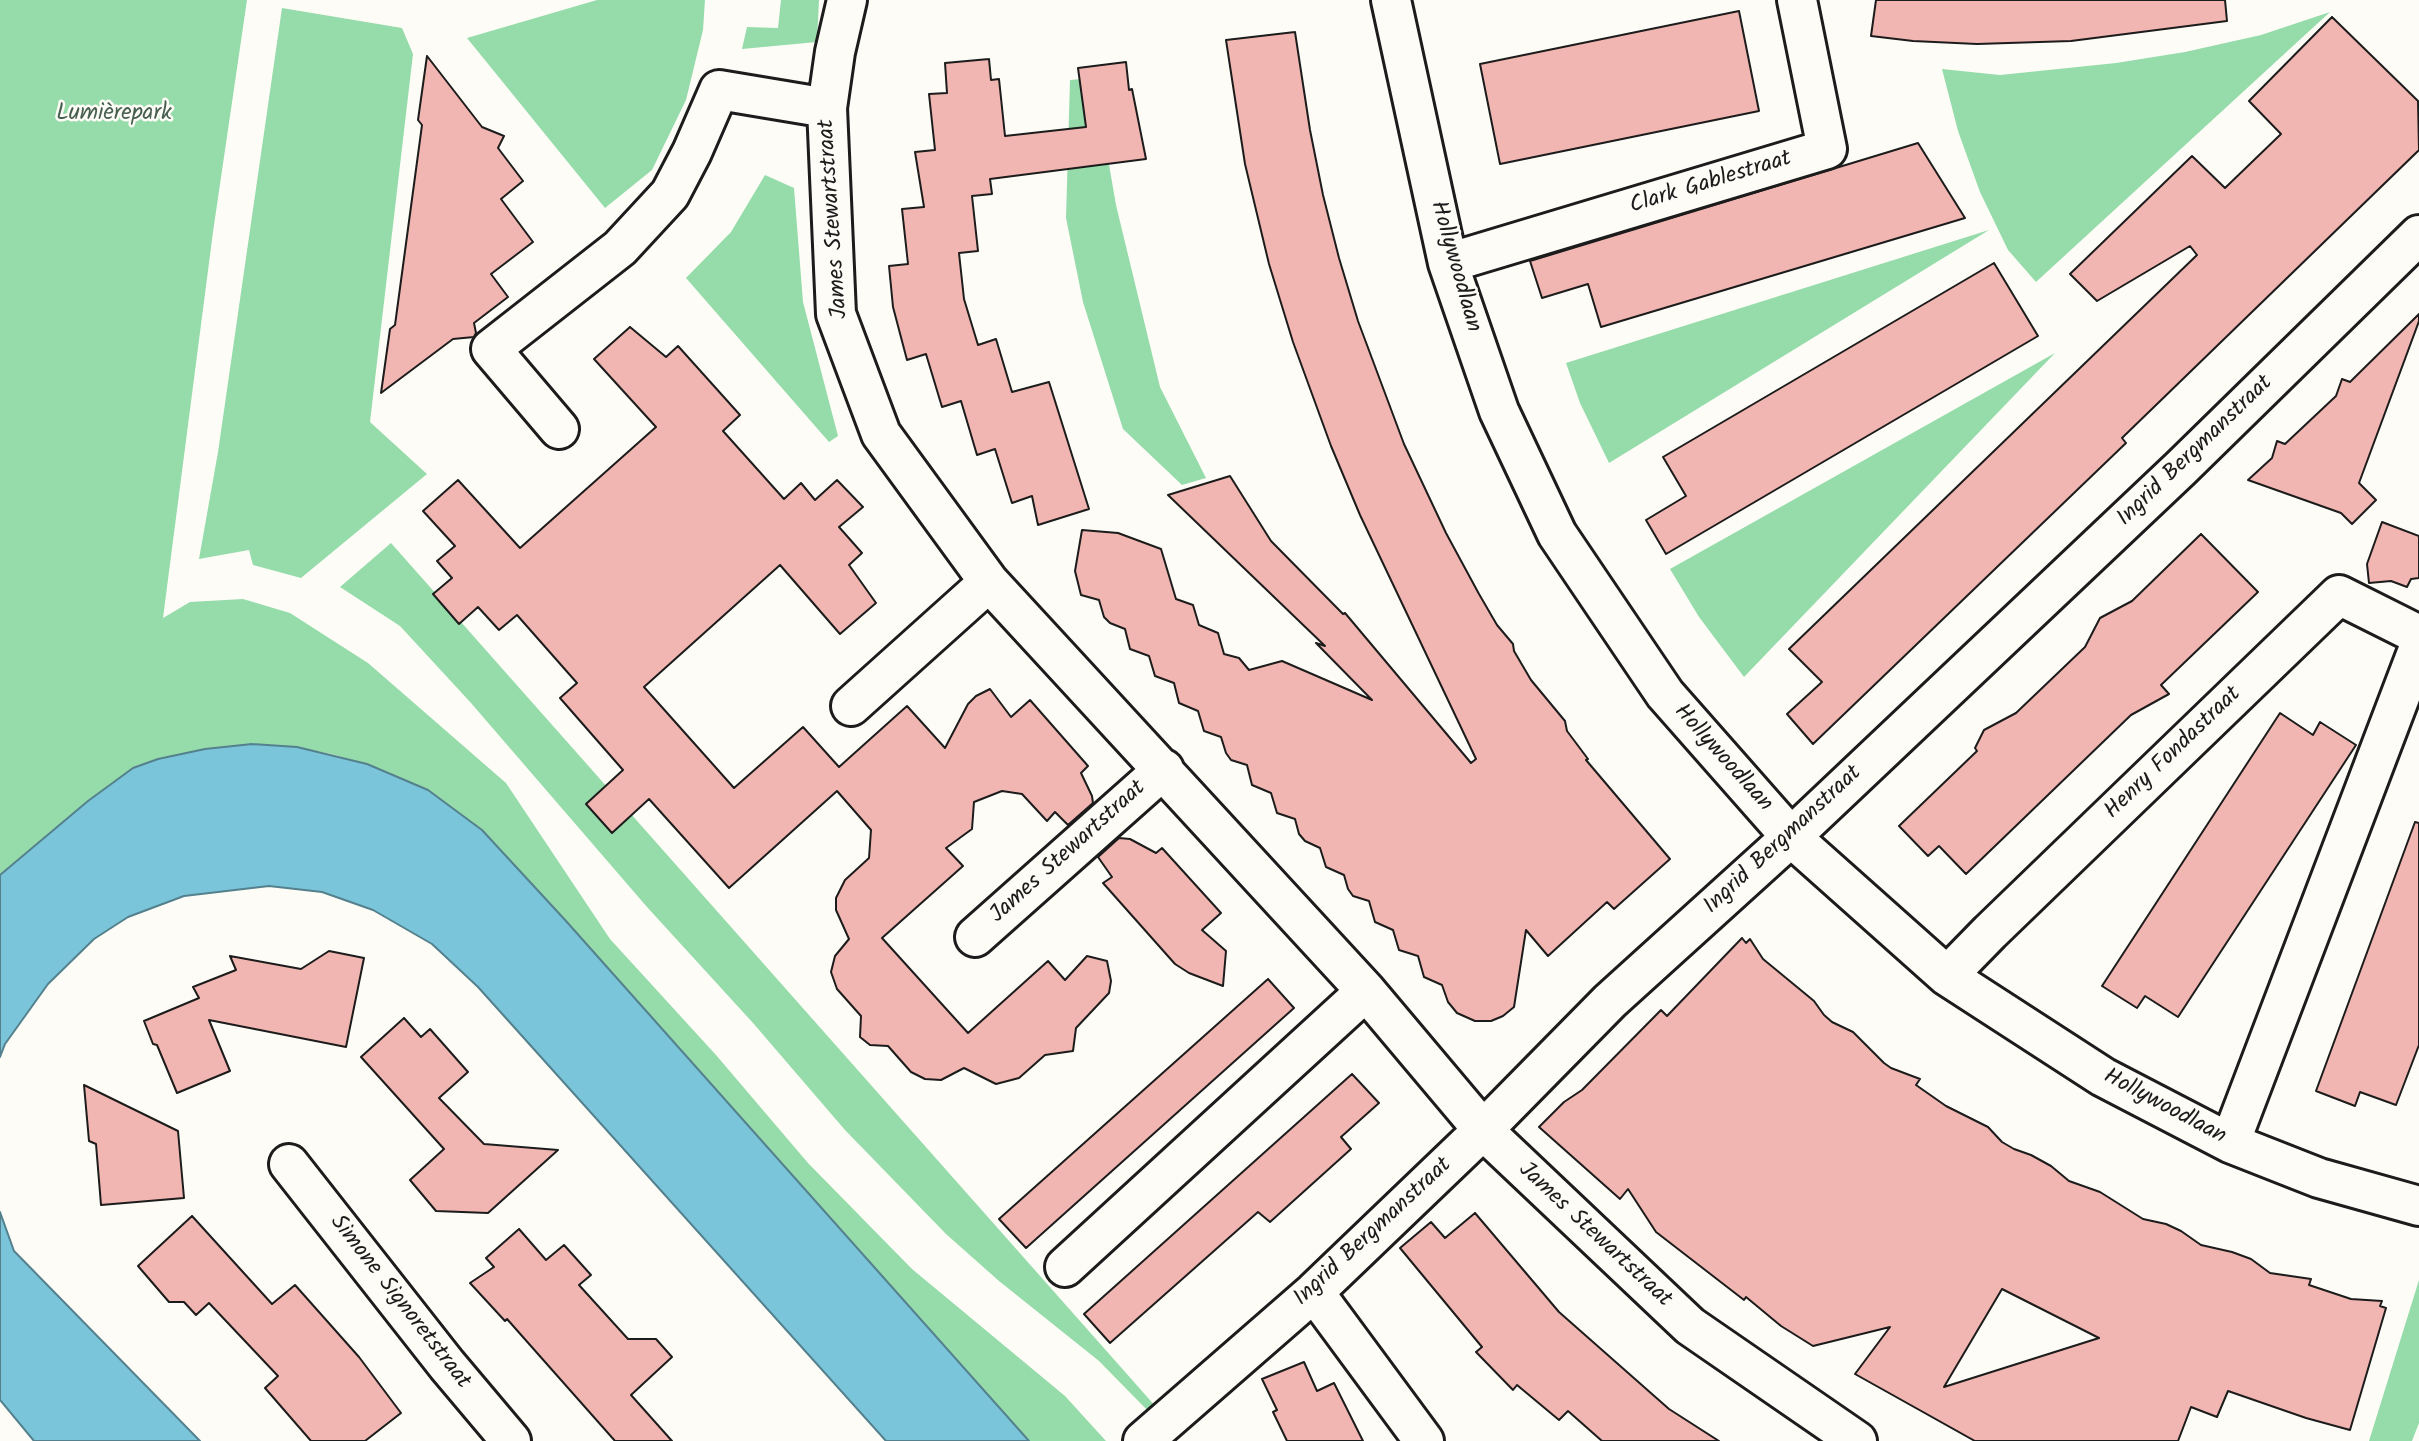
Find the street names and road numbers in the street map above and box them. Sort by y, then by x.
street label: James Stewartstraat [814,118,856,320]
street label: Clark Gablestraat [1627,146,1795,222]
street label: Hollywoodlaan [1422,198,1486,336]
street label: Ingrid Bergmanstraat [2112,371,2280,533]
street label: Henry Fondastraat [2100,682,2248,826]
street label: Hollywoodlaan [1667,700,1777,818]
street label: Ingrid Bergmanstraat [1699,761,1869,921]
street label: James Stewartstraat [985,776,1153,930]
street label: Hollywoodlaan [2098,1064,2230,1152]
street label: Ingrid Bergmanstraat [1289,1153,1459,1313]
street label: James Stewartstraat [1511,1158,1677,1314]
street label: Simone Signoretstraat [323,1211,475,1395]

